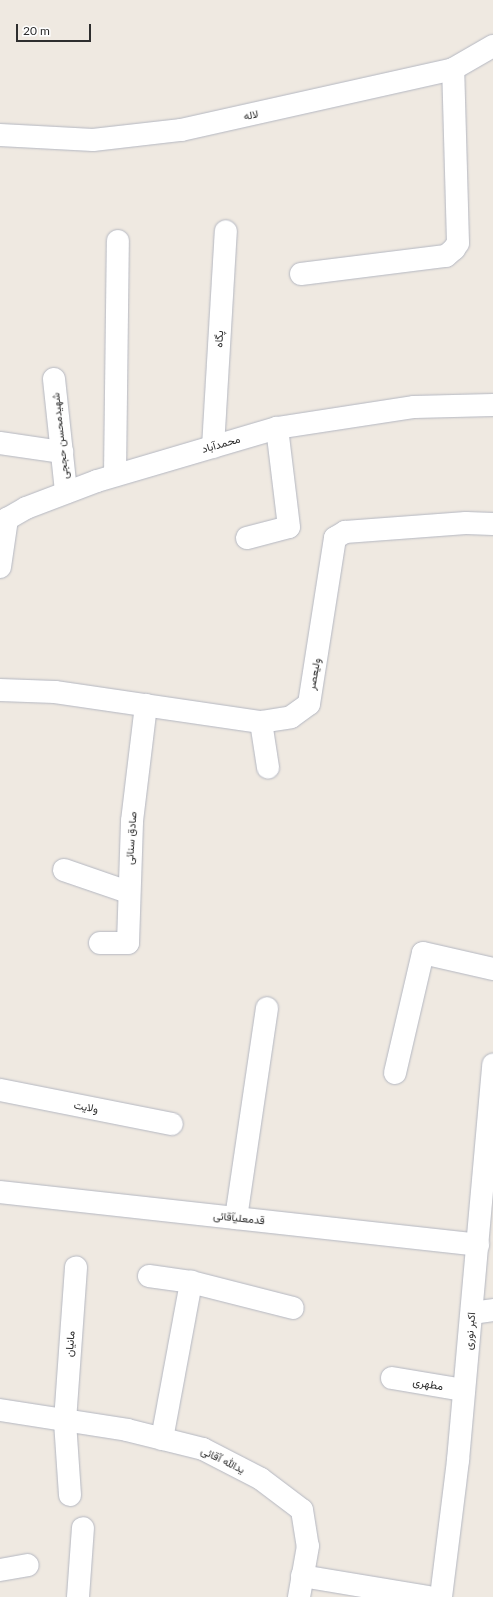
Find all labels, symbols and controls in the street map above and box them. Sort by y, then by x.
scale bar [18,16,93,42]
text: 20 m [23,23,50,38]
street label: لاله [242,107,260,123]
street label: پگاه [212,330,226,348]
street label: شهیدمحسن حججی [49,392,71,480]
street label: محمدآباد [200,432,242,456]
street label: ولیعصر [305,657,323,691]
street label: صادق سنائی [123,811,139,865]
street label: ولایت [73,1098,99,1116]
street label: قدمعلیآقائی [213,1209,265,1227]
street label: اکبر نوری [462,1312,478,1350]
street label: مانیان [63,1330,77,1358]
street label: مطهری [412,1375,444,1393]
street label: یدالله آقائی [199,1444,247,1476]

